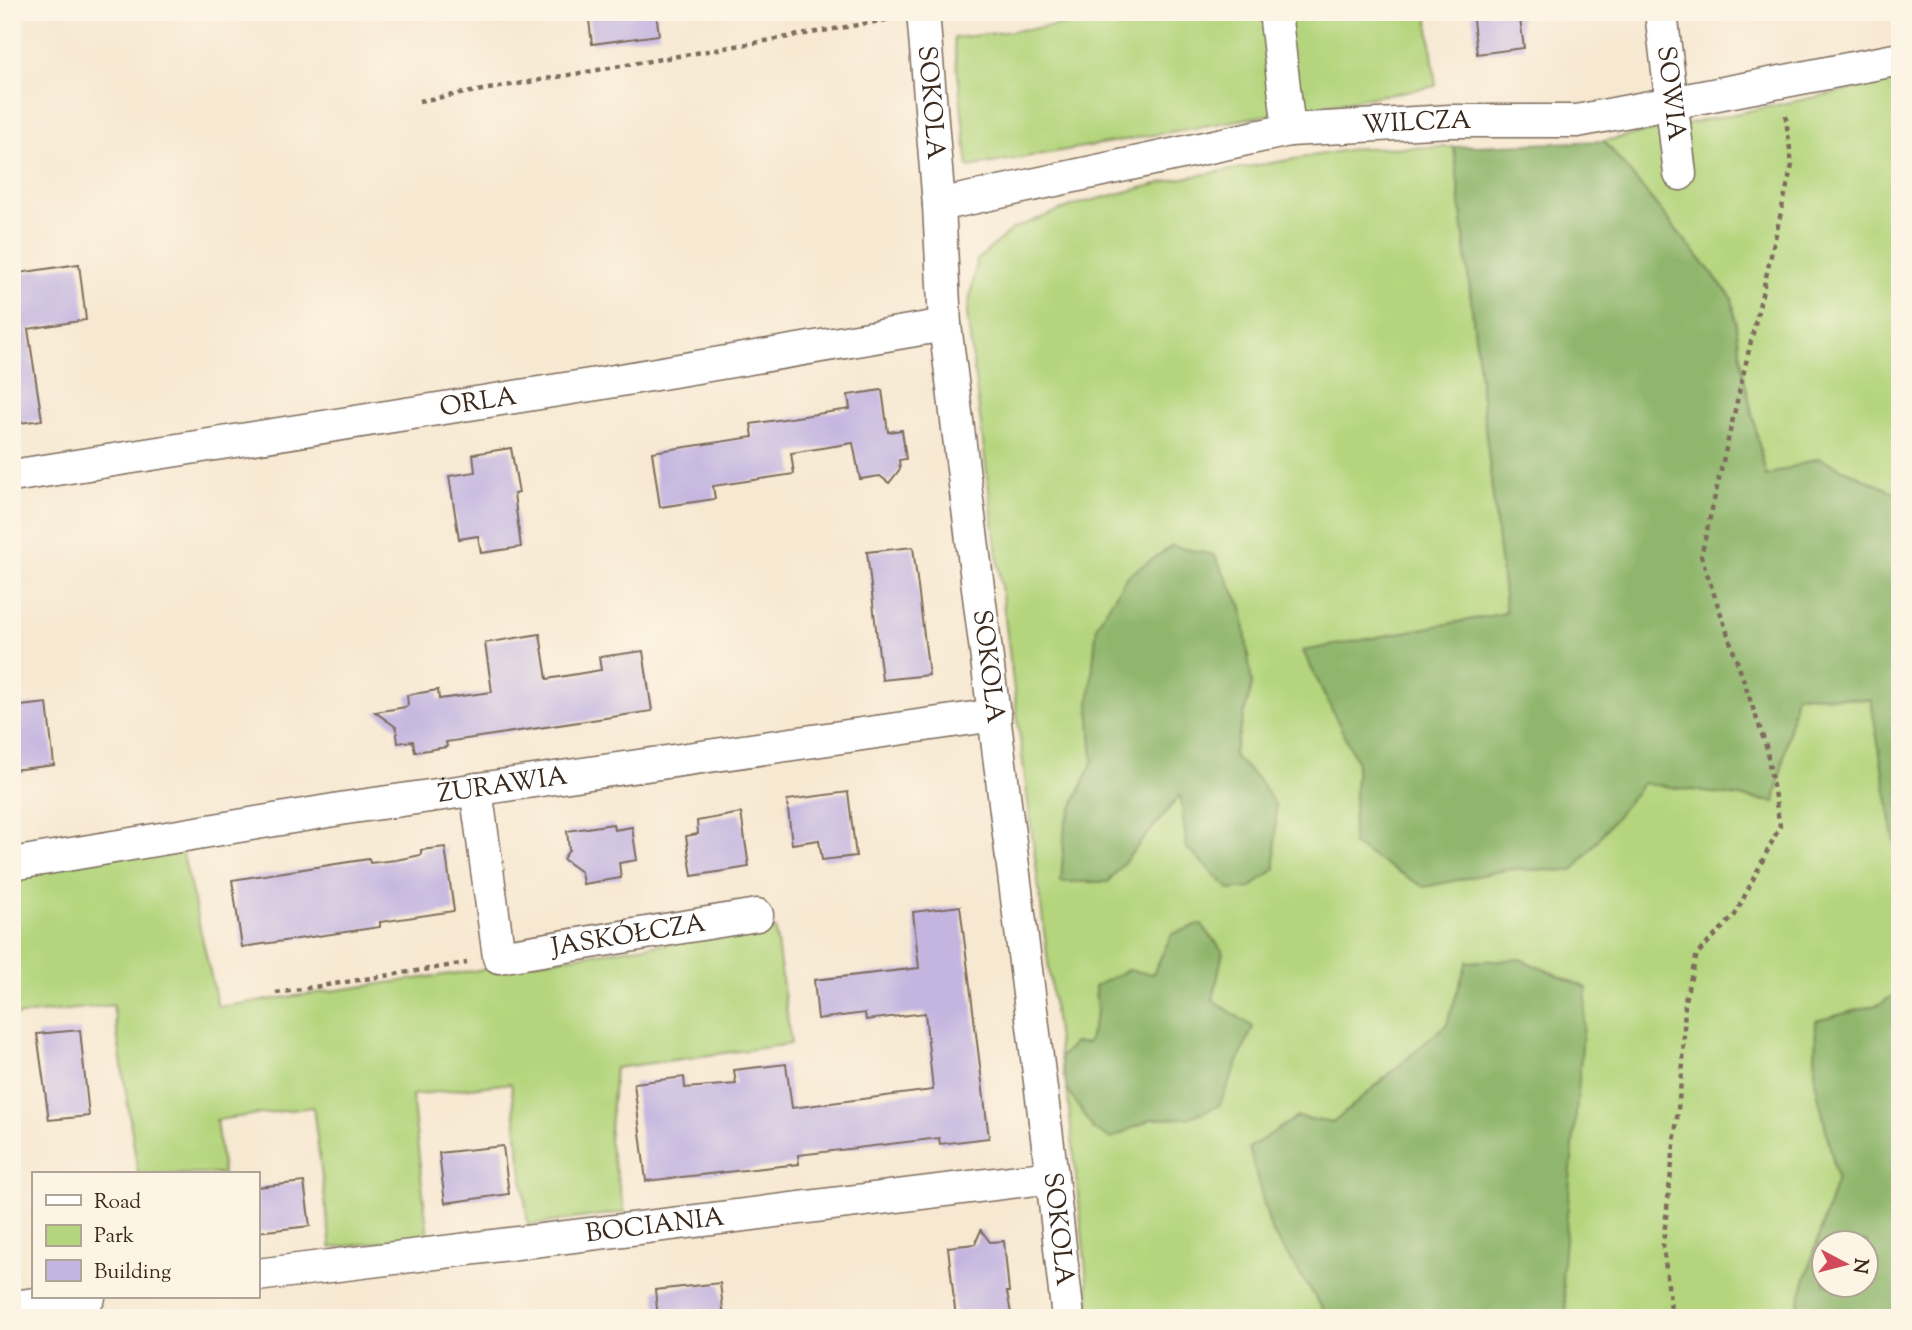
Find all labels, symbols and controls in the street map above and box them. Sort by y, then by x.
street label: SOKOLA [907,44,954,161]
street label: SOWIA [1647,44,1694,143]
street label: WILCZA [1361,102,1472,144]
street label: ORLA [437,378,520,427]
street label: SOKOLA [962,607,1013,726]
street label: ŻURAWIA [435,758,570,813]
street label: JASKÓŁCZA [547,905,709,967]
street label: SOKOLA [1033,1170,1083,1288]
legend [32,1172,259,1298]
text: Road [94,1188,141,1218]
street label: BOCIANIA [583,1199,727,1253]
text: Park [94,1222,135,1252]
north arrow [1811,1228,1881,1298]
text: N [1845,1257,1874,1275]
text: Building [94,1258,171,1288]

